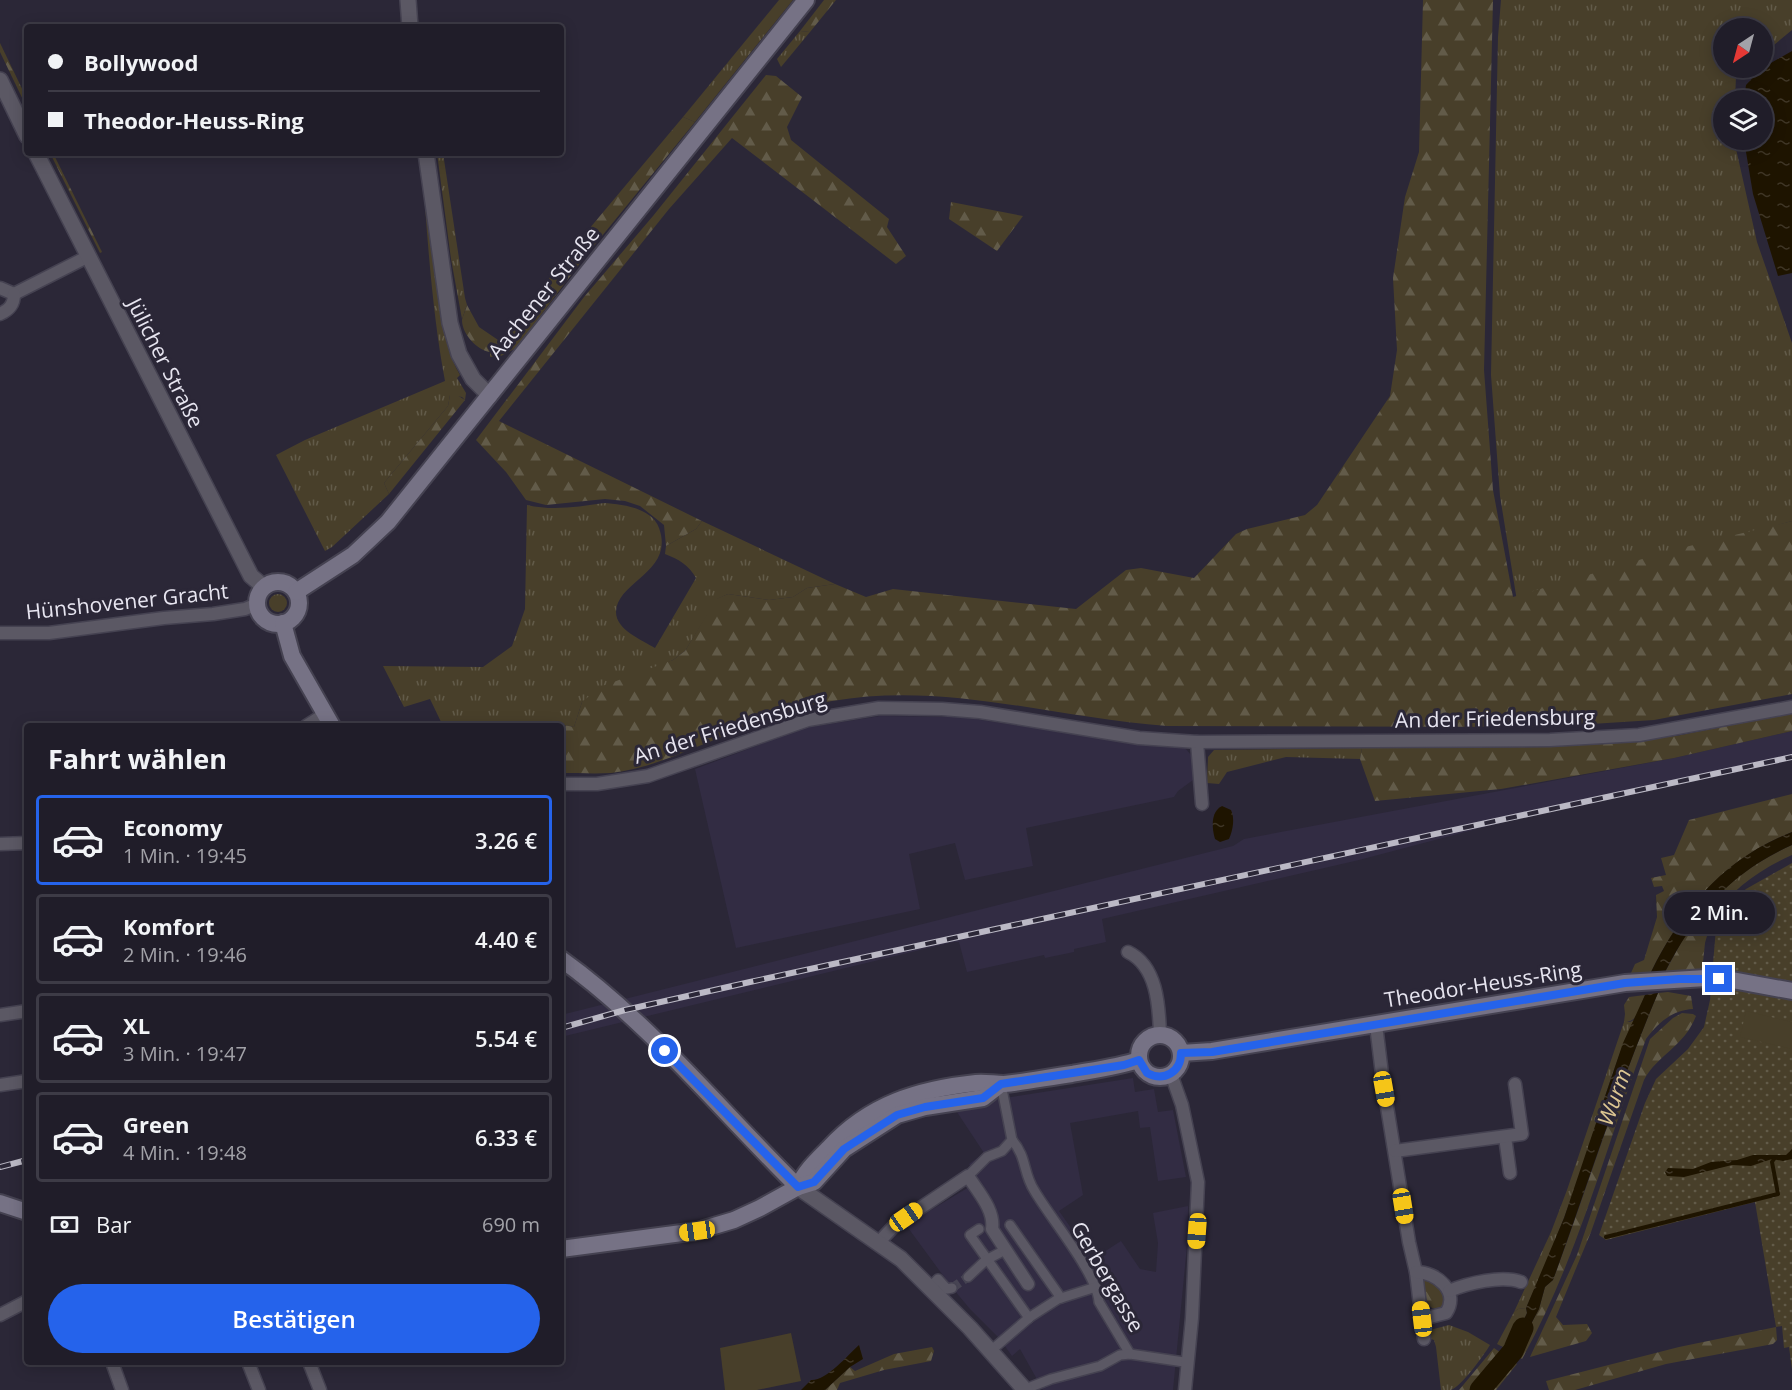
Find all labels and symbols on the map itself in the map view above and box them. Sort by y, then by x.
north arrow [1713,18,1773,78]
street label: Aachener Straße [481,220,605,364]
street label: Jülicher Straße [120,291,211,432]
street label: Hünshovener Gracht [24,576,230,626]
street label: An der Friedensburg [630,684,829,770]
street label: An der Friedensburg [1395,702,1595,734]
callout: 2 Min. [1664,892,1774,934]
street label: Theodor-Heuss-Ring [1382,955,1583,1013]
route end [1705,965,1732,992]
route start [651,1037,678,1064]
water label: Wurm [1589,1064,1637,1130]
car [1372,1070,1396,1108]
car [1391,1187,1415,1225]
car [886,1199,926,1235]
car [1187,1212,1207,1250]
street label: Gerbergasse [1065,1216,1151,1337]
car [678,1220,716,1242]
car [1411,1300,1433,1338]

